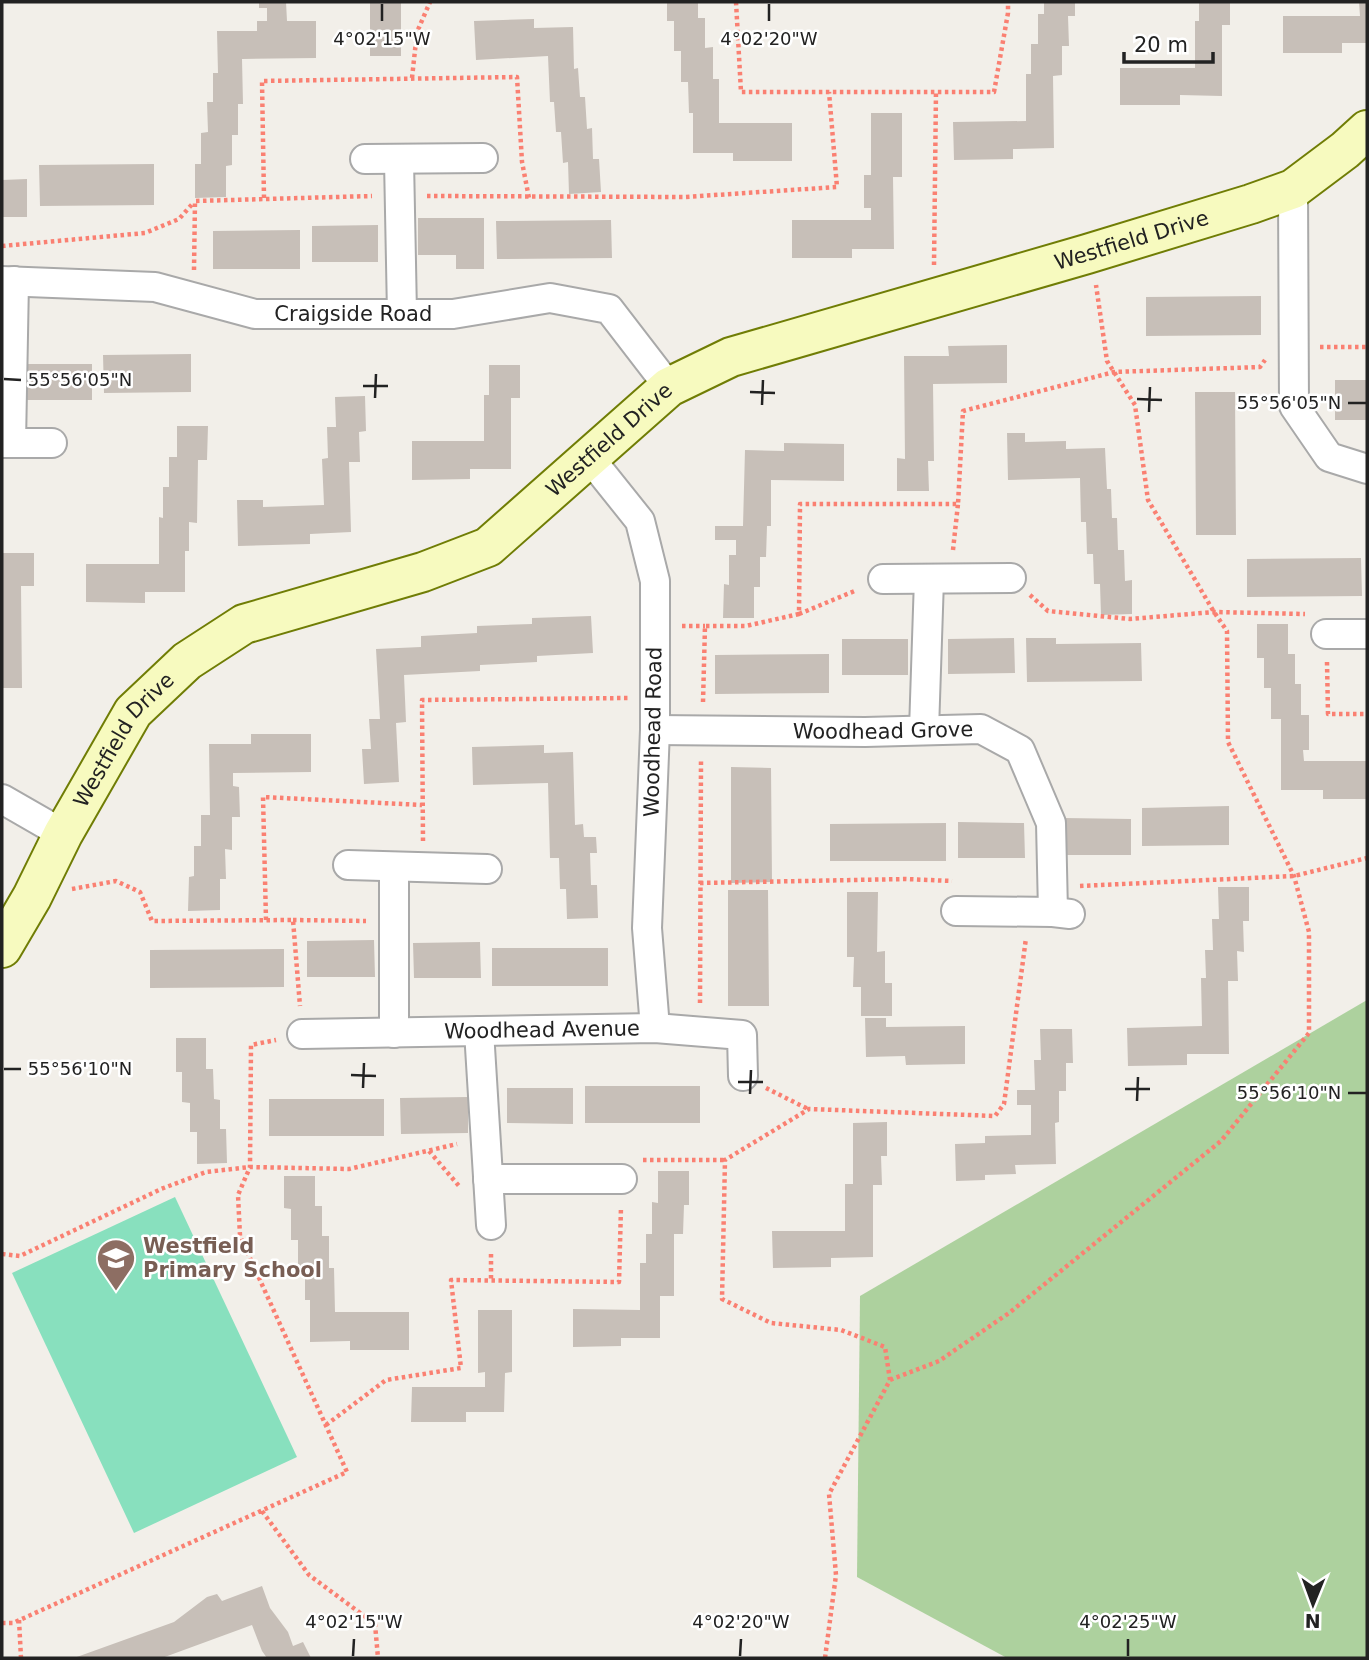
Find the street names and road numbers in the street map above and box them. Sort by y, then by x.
street label: Westfield Drive [1052,206,1211,275]
street label: Craigside Road [274,302,432,326]
street label: Westfield Drive [541,378,677,502]
street label: Woodhead Road [640,647,666,817]
street label: Westfield Drive [69,668,179,812]
street label: Woodhead Grove [793,717,973,744]
street label: Woodhead Avenue [444,1016,640,1044]

